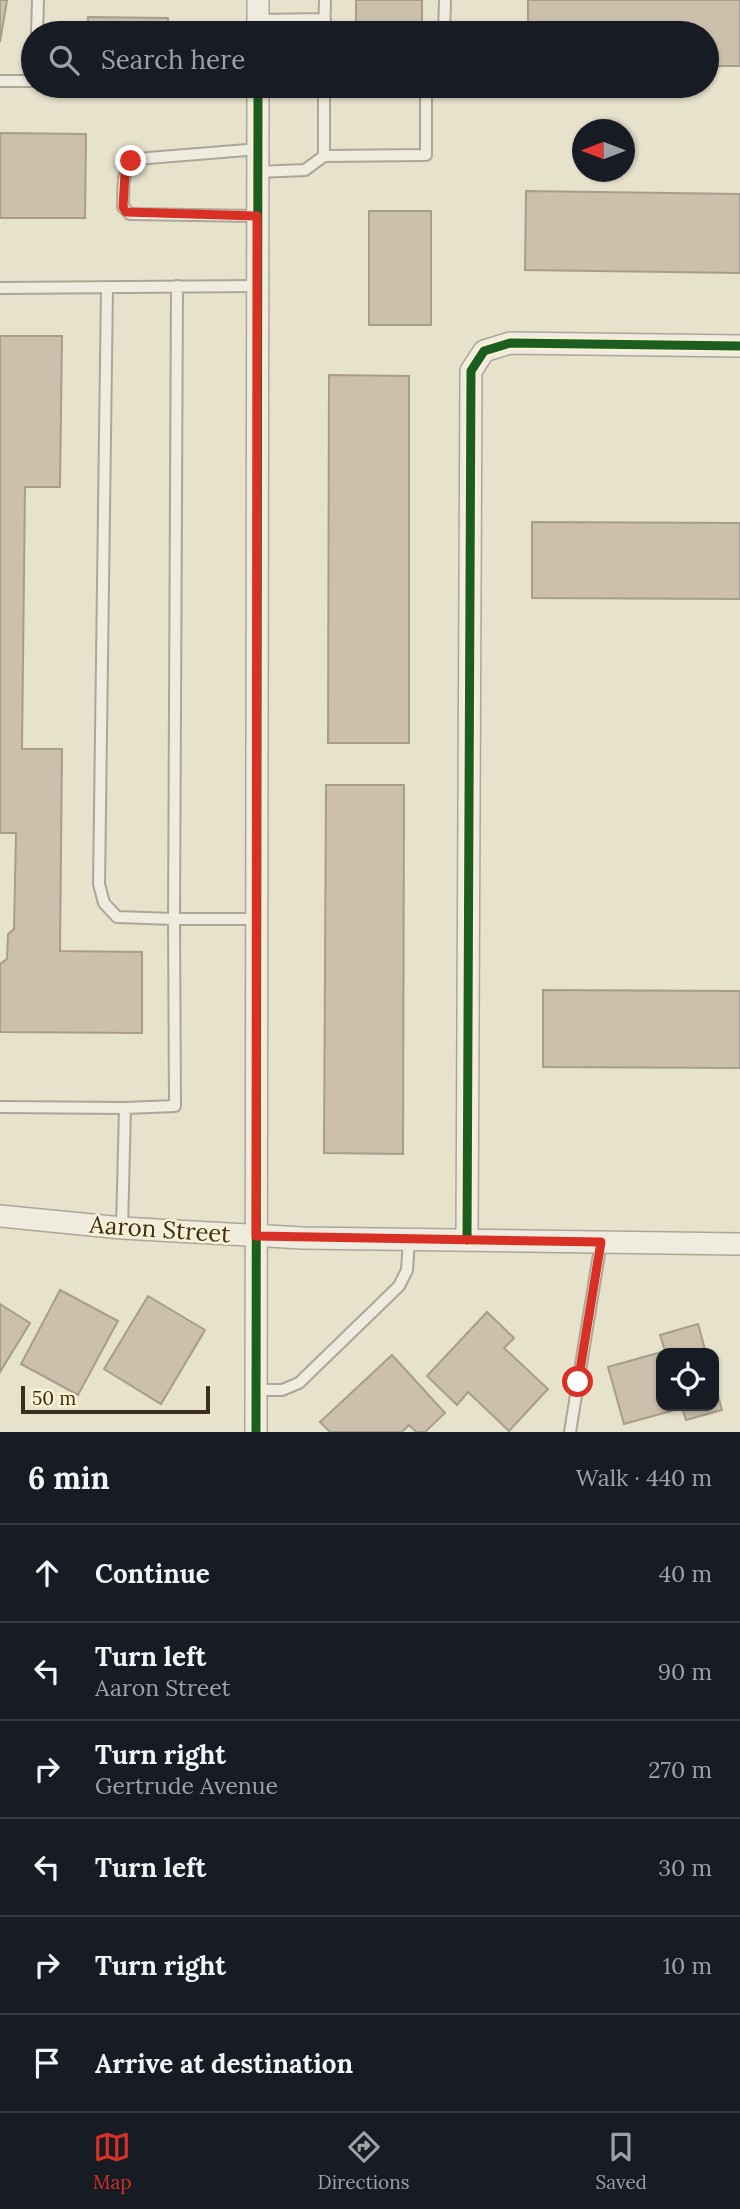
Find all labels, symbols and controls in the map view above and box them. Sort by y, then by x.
search box [21,21,719,98]
icon: search [45,41,83,79]
text: Search here [101,43,245,76]
north arrow [572,119,635,182]
route end [115,145,146,176]
street label: Aaron Street [87,1209,232,1249]
map controls [656,1348,719,1411]
button: locate [656,1348,719,1411]
route start [562,1366,593,1397]
scale bar [21,1383,210,1415]
text: 50 m [32,1386,76,1410]
text: 6 min [28,1459,110,1497]
text: Walk · 440 m [576,1463,712,1492]
icon: ahead [28,1554,66,1592]
text: Continue [95,1557,210,1590]
text: 40 m [659,1559,712,1588]
text: Turn left [95,1640,206,1673]
icon: left [28,1652,66,1690]
text: 90 m [658,1657,712,1686]
text: Aaron Street [95,1673,230,1702]
text: Turn right [95,1738,226,1771]
icon: right [28,1750,66,1788]
text: 270 m [648,1755,712,1784]
text: Gertrude Avenue [95,1771,278,1800]
icon: left [28,1848,66,1886]
text: Turn left [95,1851,206,1884]
text: 30 m [658,1853,712,1882]
icon: right [28,1946,66,1984]
text: Turn right [95,1949,226,1982]
text: 10 m [663,1951,712,1980]
icon: arrive [28,2044,66,2082]
text: Arrive at destination [95,2047,353,2080]
tab: Map [93,2128,132,2194]
tab: Directions [318,2128,410,2194]
tab: Saved [596,2128,647,2194]

